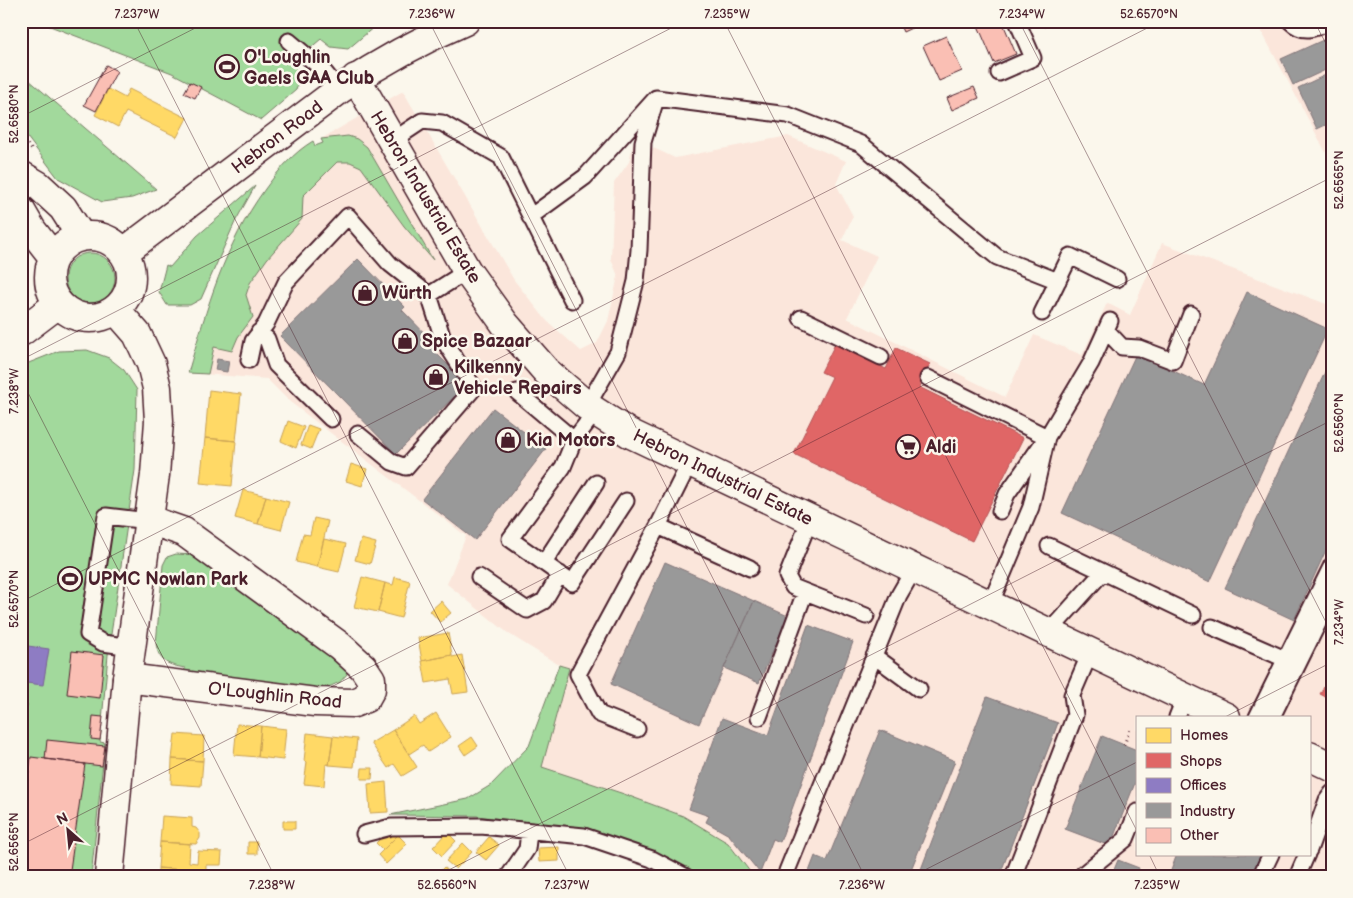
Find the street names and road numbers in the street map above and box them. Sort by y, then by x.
street label: Hebron Road [228,96,327,179]
street label: Hebron Industrial Estate [366,107,486,287]
street label: Hebron Industrial Estate [630,425,816,530]
street label: O'Loughlin Road [207,678,343,713]

